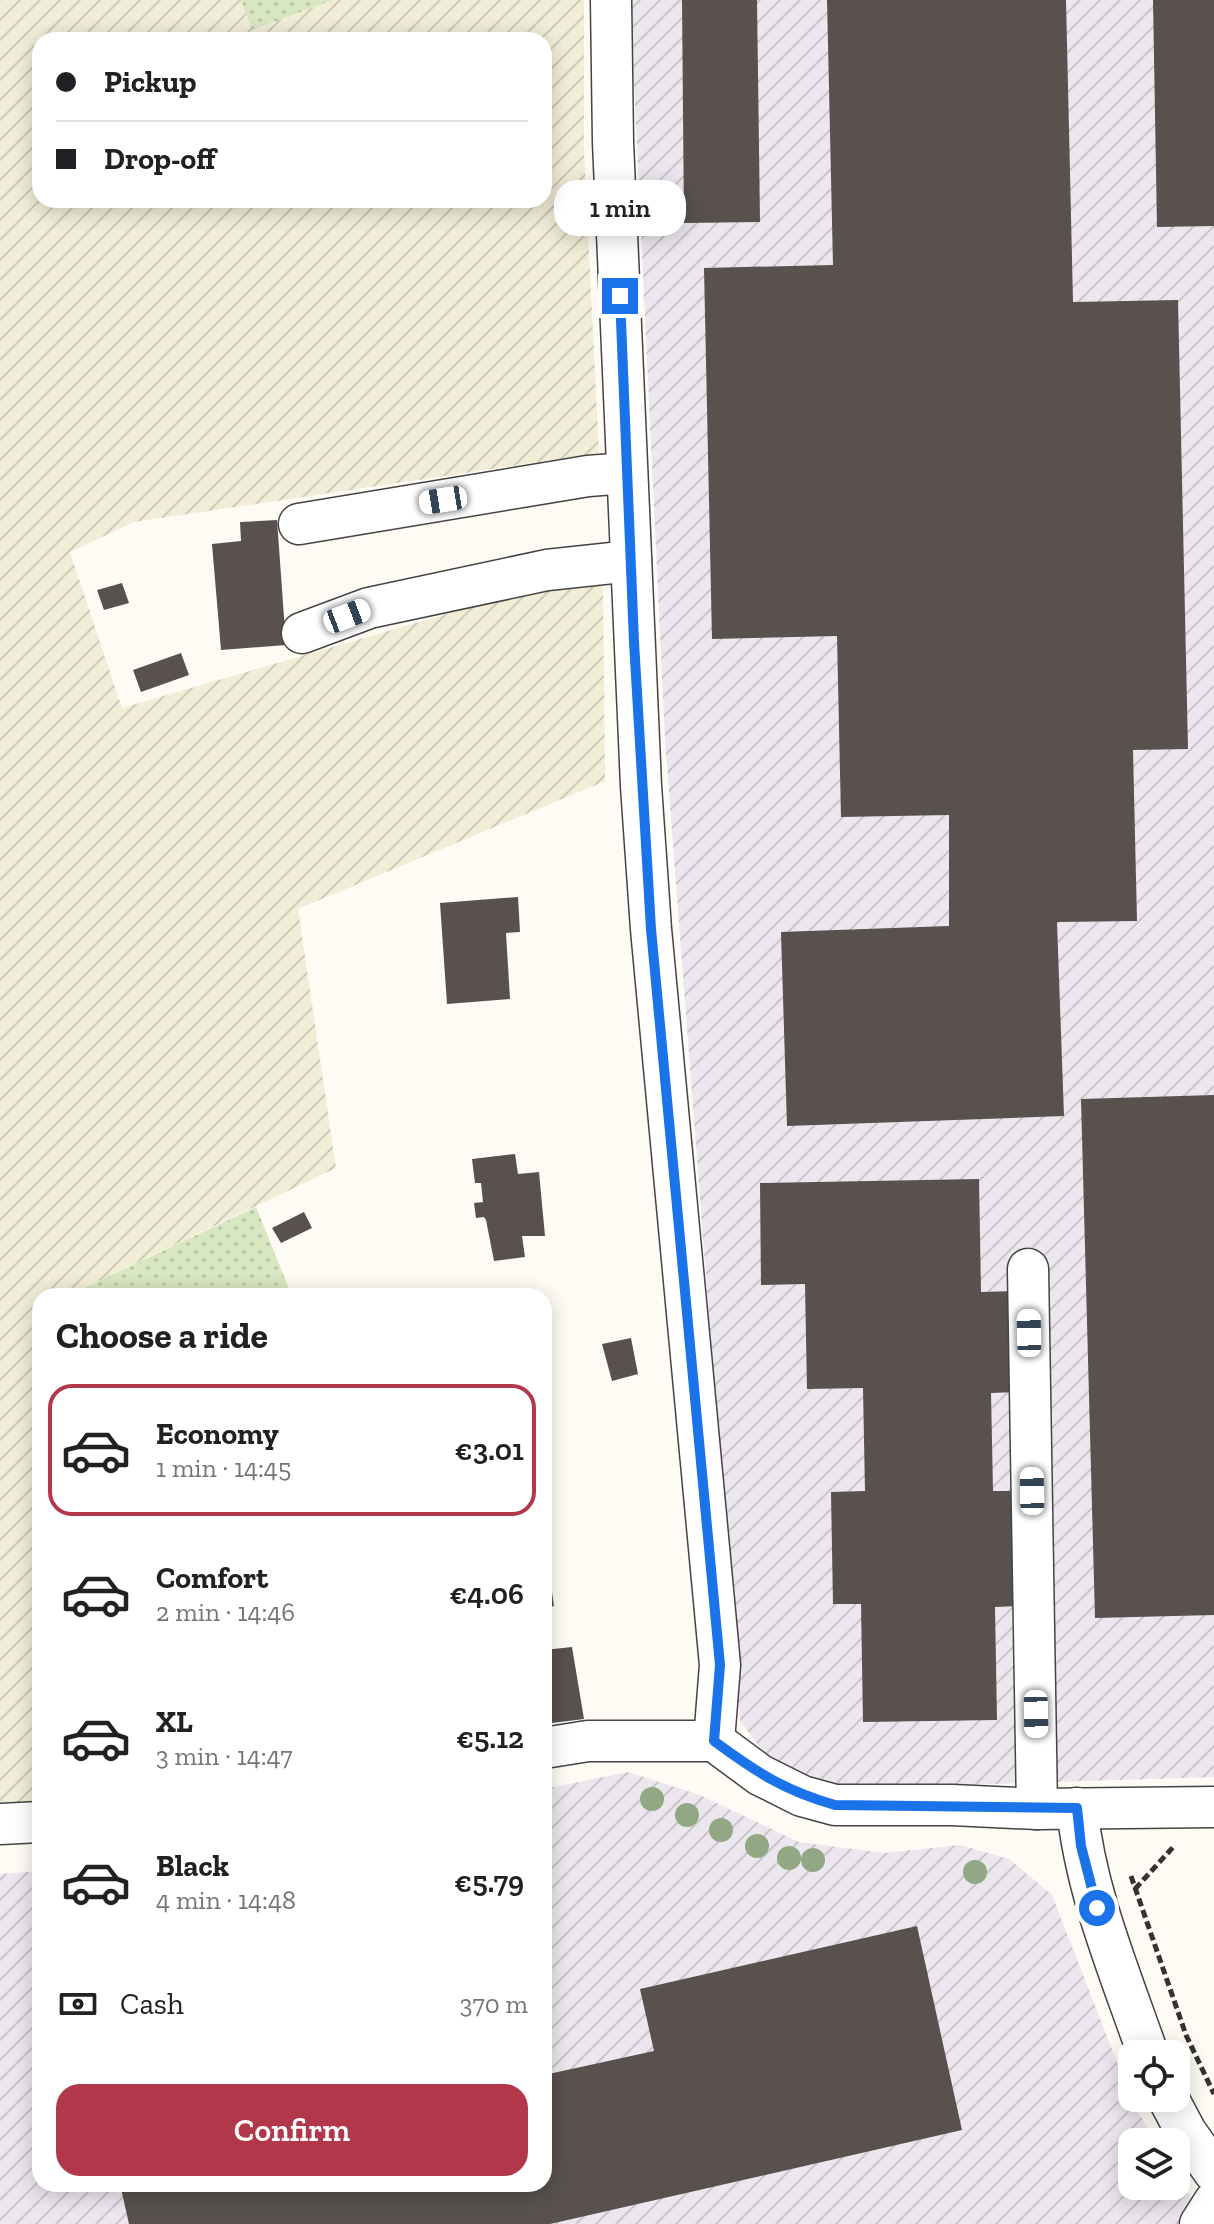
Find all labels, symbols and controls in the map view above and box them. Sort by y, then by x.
text: Pickup [104,64,196,100]
text: Drop-off [104,141,216,177]
callout: 1 min [554,180,686,236]
text: 1 min [589,192,651,224]
route end [602,278,638,314]
car [417,484,469,516]
car [320,596,374,636]
car [1017,1309,1041,1357]
text: Choose a ride [56,1314,268,1357]
icon: car [60,1414,132,1486]
text: Economy [156,1416,279,1452]
text: €3.01 [455,1432,524,1468]
text: 1 min · 14:45 [156,1452,291,1484]
car [1020,1467,1044,1515]
icon: car [60,1558,132,1630]
text: Comfort [156,1560,268,1596]
text: €4.06 [449,1576,524,1612]
text: 2 min · 14:46 [156,1596,295,1628]
car [1024,1690,1048,1738]
icon: car [60,1702,132,1774]
text: XL [156,1704,193,1740]
text: €5.12 [456,1720,524,1756]
text: 3 min · 14:47 [156,1740,292,1772]
icon: car [60,1846,132,1918]
text: Black [156,1848,229,1884]
text: €5.79 [454,1864,524,1900]
text: 4 min · 14:48 [156,1884,296,1916]
route start [1079,1890,1115,1926]
icon: cash [56,1982,100,2026]
text: Cash [120,1986,184,2022]
text: 370 m [460,1988,528,2020]
map controls [1118,2040,1190,2200]
button: locate [1118,2040,1190,2112]
button: Confirm [56,2084,528,2176]
button: layers [1118,2128,1190,2200]

